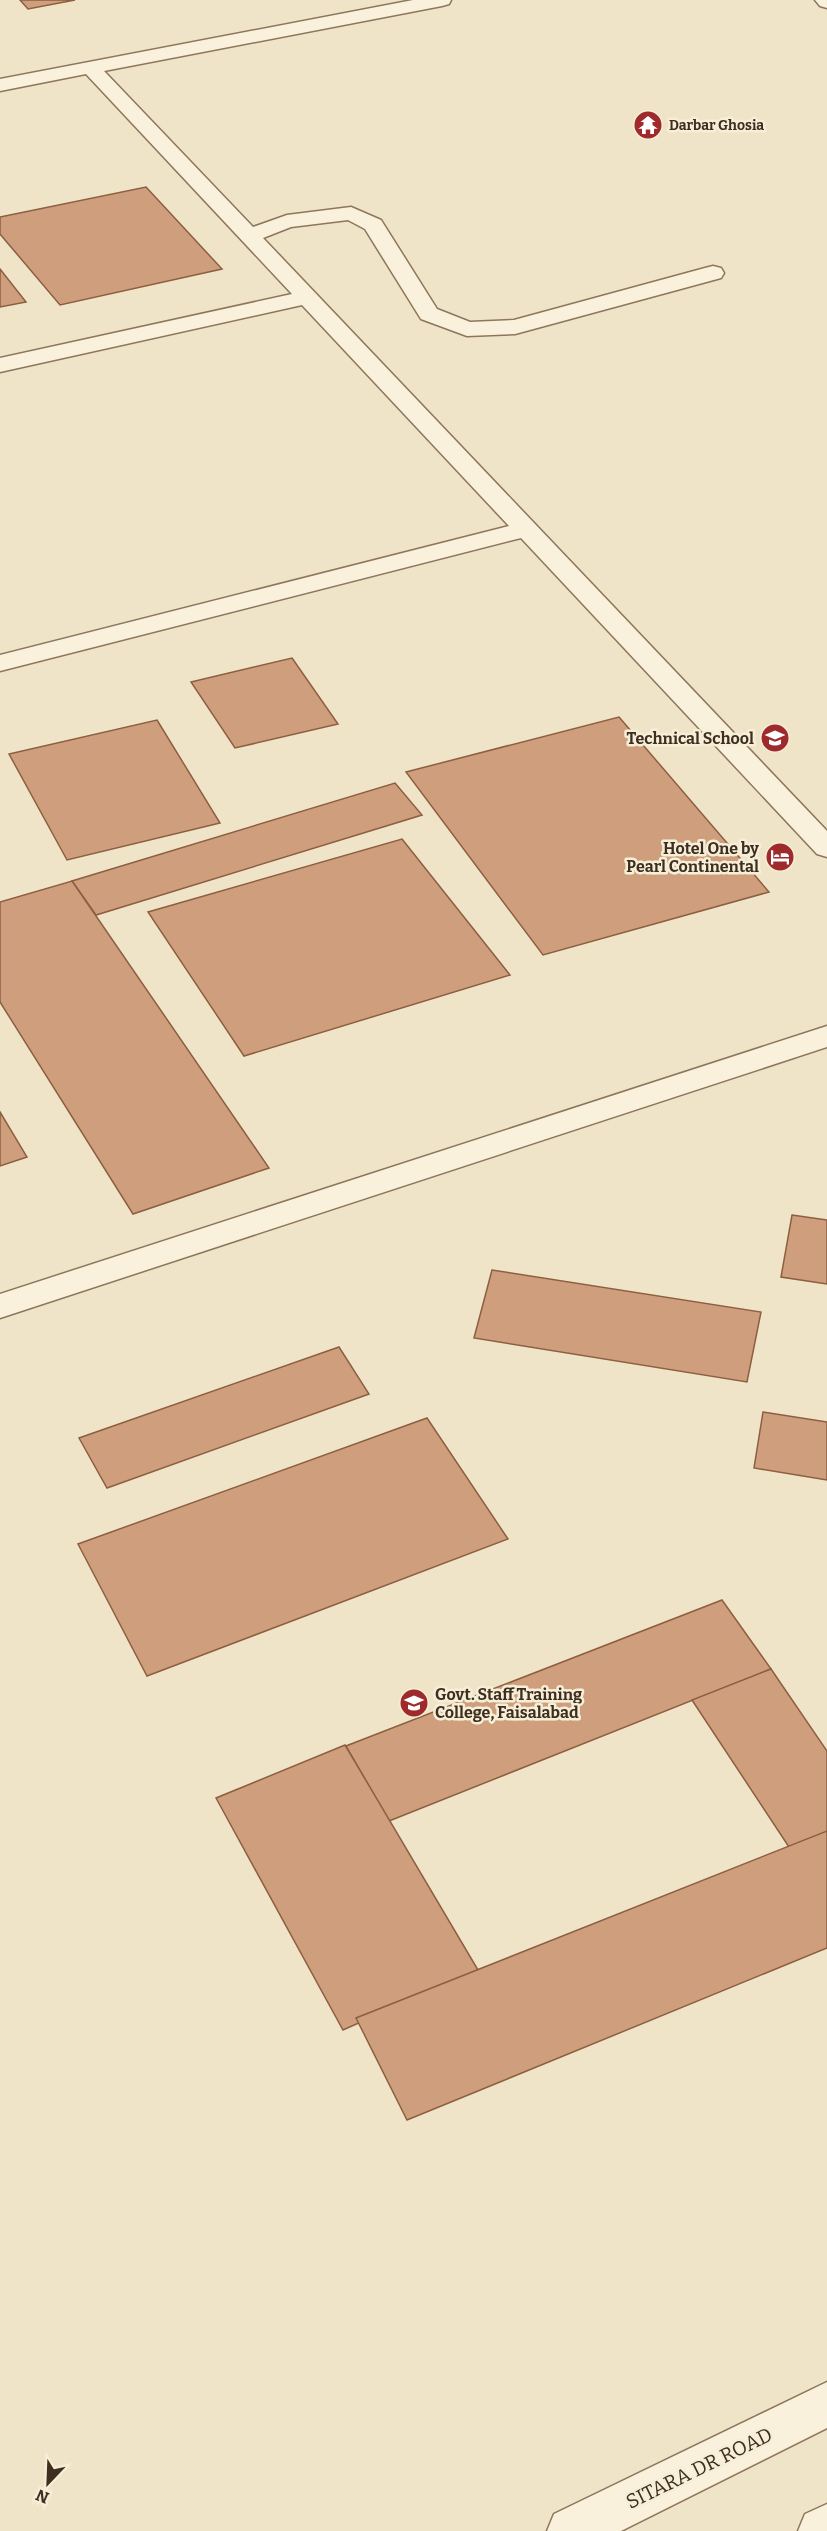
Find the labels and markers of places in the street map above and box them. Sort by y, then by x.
temple icon: Darbar Ghosia [632,109,664,141]
place label: Darbar Ghosia [669,117,764,134]
school or university icon: Technical School [759,722,791,754]
place label: Technical School [626,729,754,748]
place label: Hotel One by Pearl Continental [626,839,759,876]
hotel icon: Hotel One by Pearl Continental [764,841,796,873]
place label: Govt. Staff Training College, Faisalabad [435,1685,582,1722]
school or university icon: Govt. Staff Training College, Faisalabad [398,1687,430,1719]

